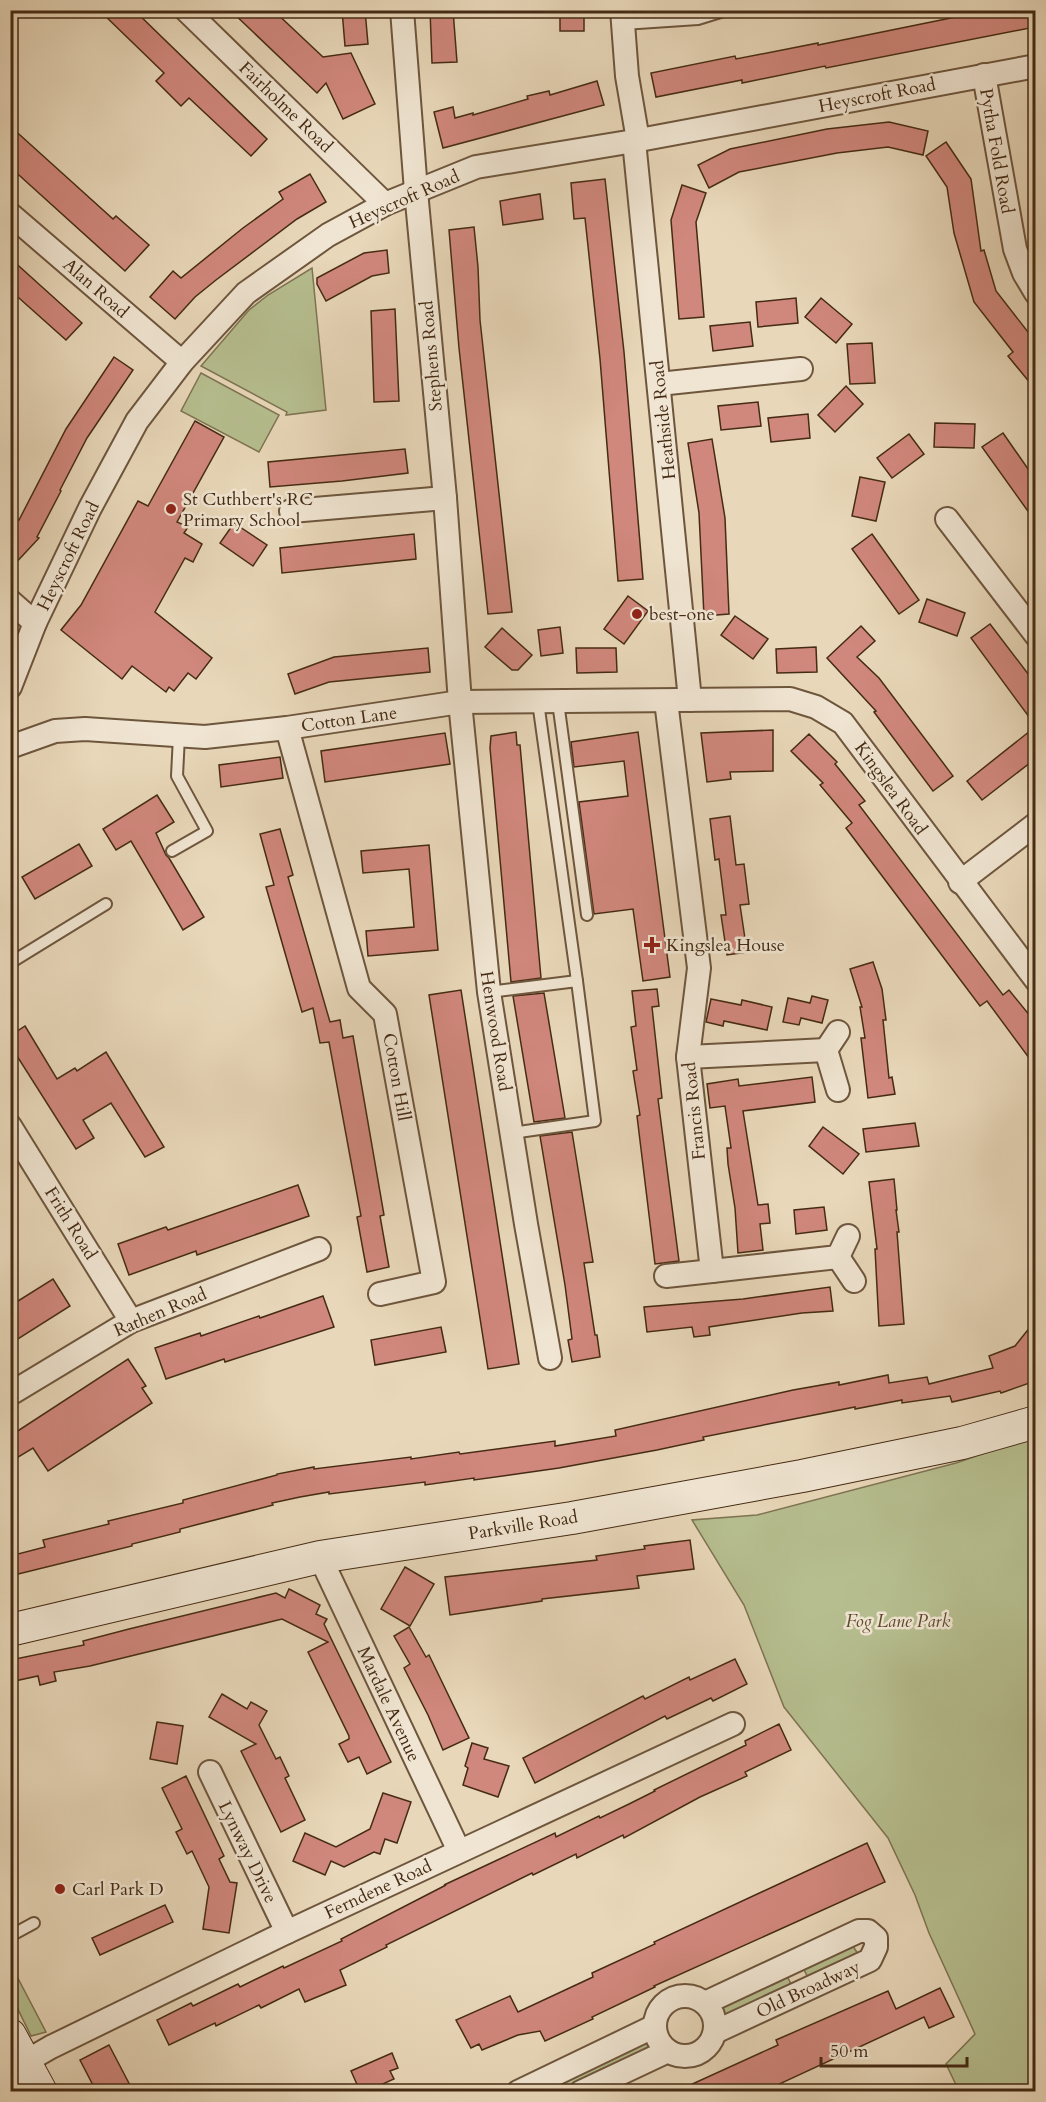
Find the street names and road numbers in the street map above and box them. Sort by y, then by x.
street label: Fairholme Road [233,56,338,159]
street label: Heyscroft Road [816,72,938,119]
street label: Pytha Fold Road [973,86,1020,216]
street label: Heyscroft Road [345,164,464,235]
street label: Alan Road [57,253,134,324]
street label: Stephens Road [414,299,449,412]
street label: Heathside Road [645,359,682,481]
street label: Heyscroft Road [31,497,106,615]
street label: Cotton Lane [299,700,399,739]
street label: Kingslea Road [848,737,933,840]
street label: Henwood Road [474,969,517,1093]
street label: Cotton Hill [376,1031,417,1123]
street label: Francis Road [677,1060,712,1161]
street label: Frith Road [38,1182,103,1265]
street label: Rathen Road [110,1282,211,1343]
street label: Parkville Road [467,1504,580,1546]
street label: Mardale Avenue [351,1642,426,1766]
street label: Lynway Drive [212,1797,283,1907]
street label: Ferndene Road [320,1853,436,1925]
street label: Old Broadway [752,1954,865,2024]

